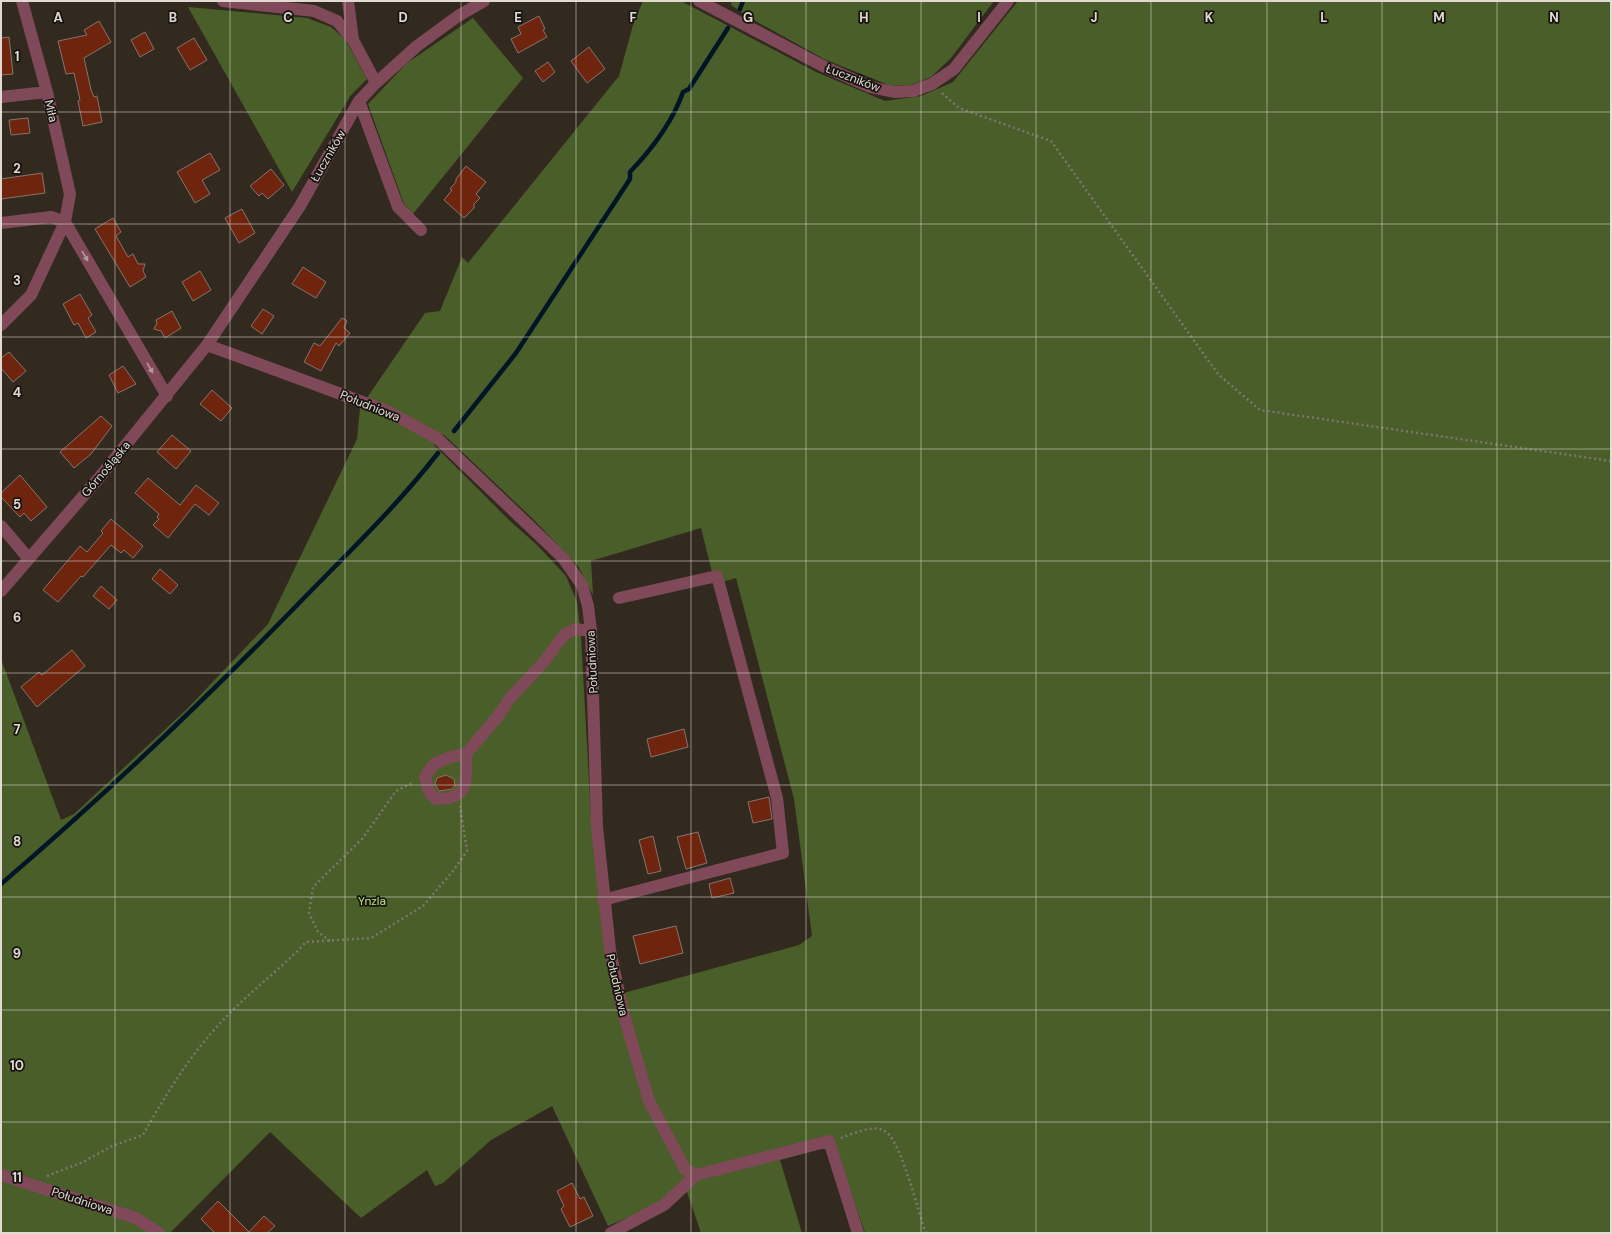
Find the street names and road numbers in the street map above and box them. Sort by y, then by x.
street label: Łuczników [823,60,883,96]
street label: Miła [41,98,61,124]
street label: Łuczników [307,127,349,185]
street label: Południowa [338,387,402,425]
street label: Górnośląska [78,438,134,500]
street label: Południowa [582,630,602,694]
street label: Południowa [602,952,632,1018]
street label: Południowa [49,1184,115,1218]

